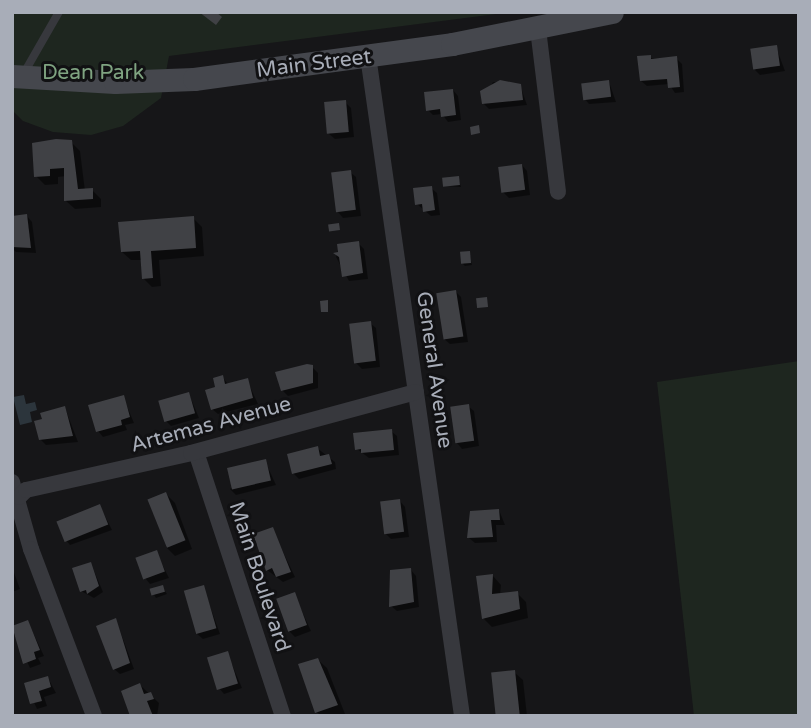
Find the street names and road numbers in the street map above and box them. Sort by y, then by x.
street label: Main Street [255,44,373,84]
street label: General Avenue [411,290,457,450]
street label: Artemas Avenue [128,391,294,459]
street label: Main Boulevard [223,499,295,655]

